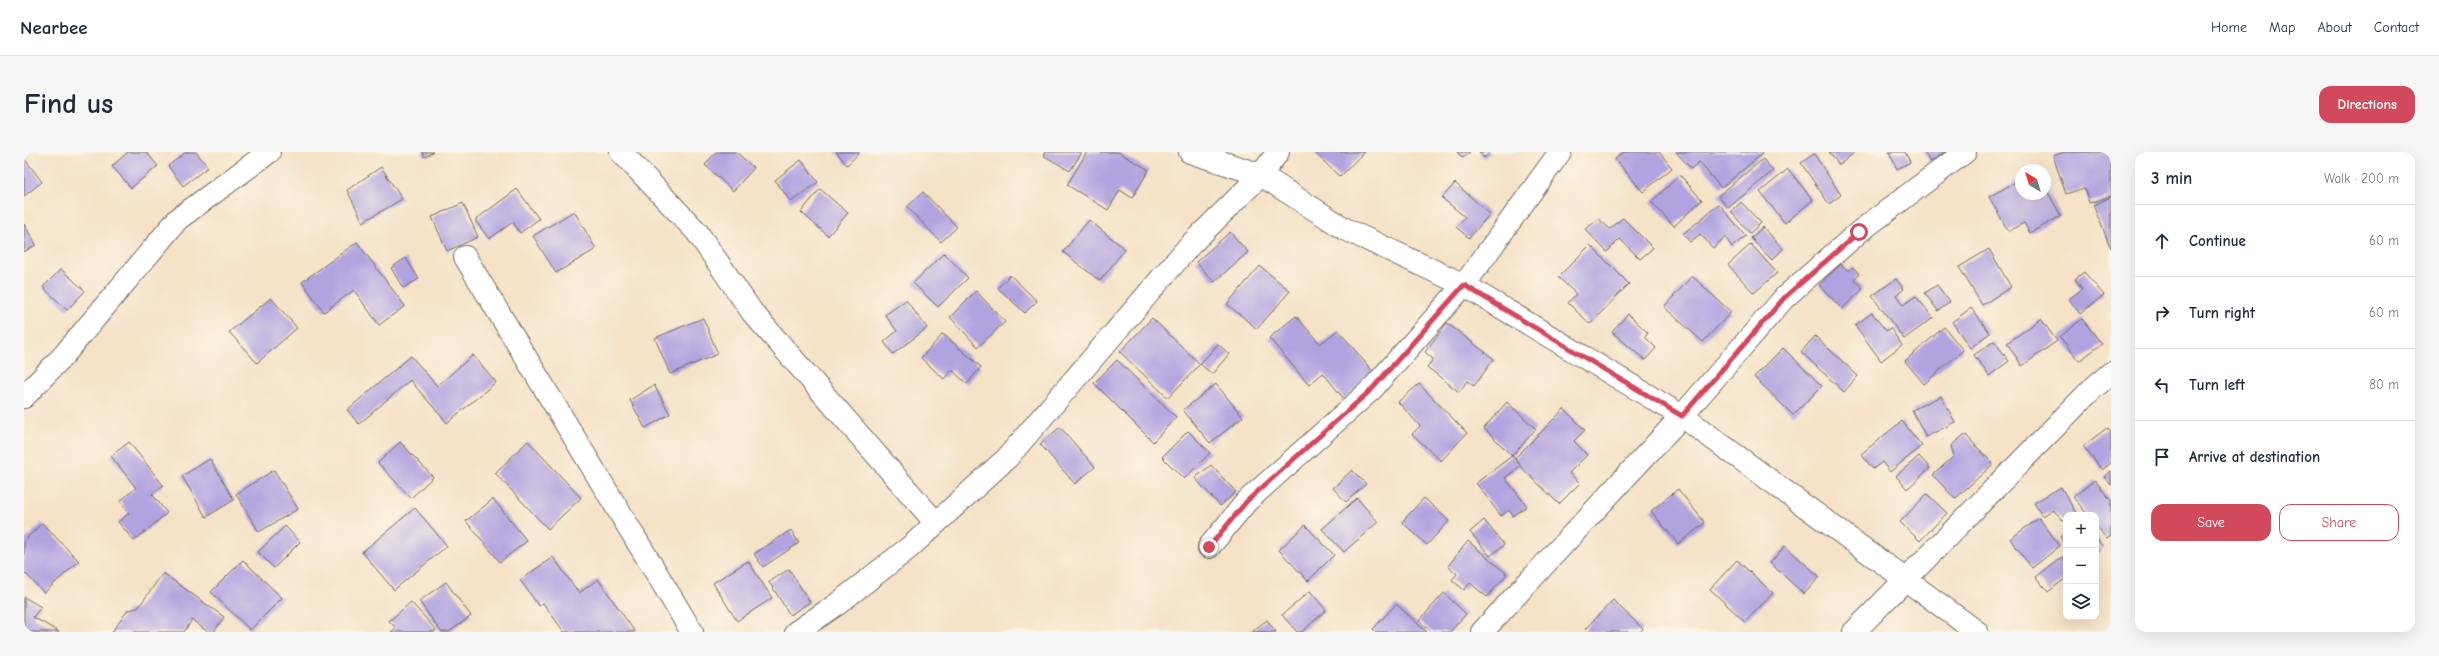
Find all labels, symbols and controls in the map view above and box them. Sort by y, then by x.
text: Nearbee [20,17,88,39]
text: Home [2211,19,2247,36]
text: Map [2269,19,2295,36]
text: About [2317,19,2352,36]
text: Contact [2374,19,2419,36]
button: Directions [2319,86,2415,123]
text: Find us [24,88,113,120]
north arrow [2015,164,2051,200]
text: 3 min [2151,169,2192,188]
text: Walk · 200 m [2324,171,2399,186]
route start [1850,223,1868,241]
icon: ahead [2151,230,2173,252]
text: Continue [2189,232,2246,250]
text: 60 m [2369,233,2399,248]
icon: right [2151,302,2173,324]
text: Turn right [2189,304,2255,322]
text: 60 m [2369,305,2399,320]
icon: left [2151,374,2173,396]
text: Turn left [2189,376,2245,394]
text: 80 m [2369,377,2399,392]
icon: arrive [2151,446,2173,468]
text: Arrive at destination [2189,448,2320,466]
button: Save [2151,504,2271,541]
button: Share [2279,504,2399,541]
map controls [2063,512,2099,620]
button: + [2063,512,2099,548]
route end [1200,538,1218,556]
button: − [2063,548,2099,584]
button: layers [2063,584,2099,620]

